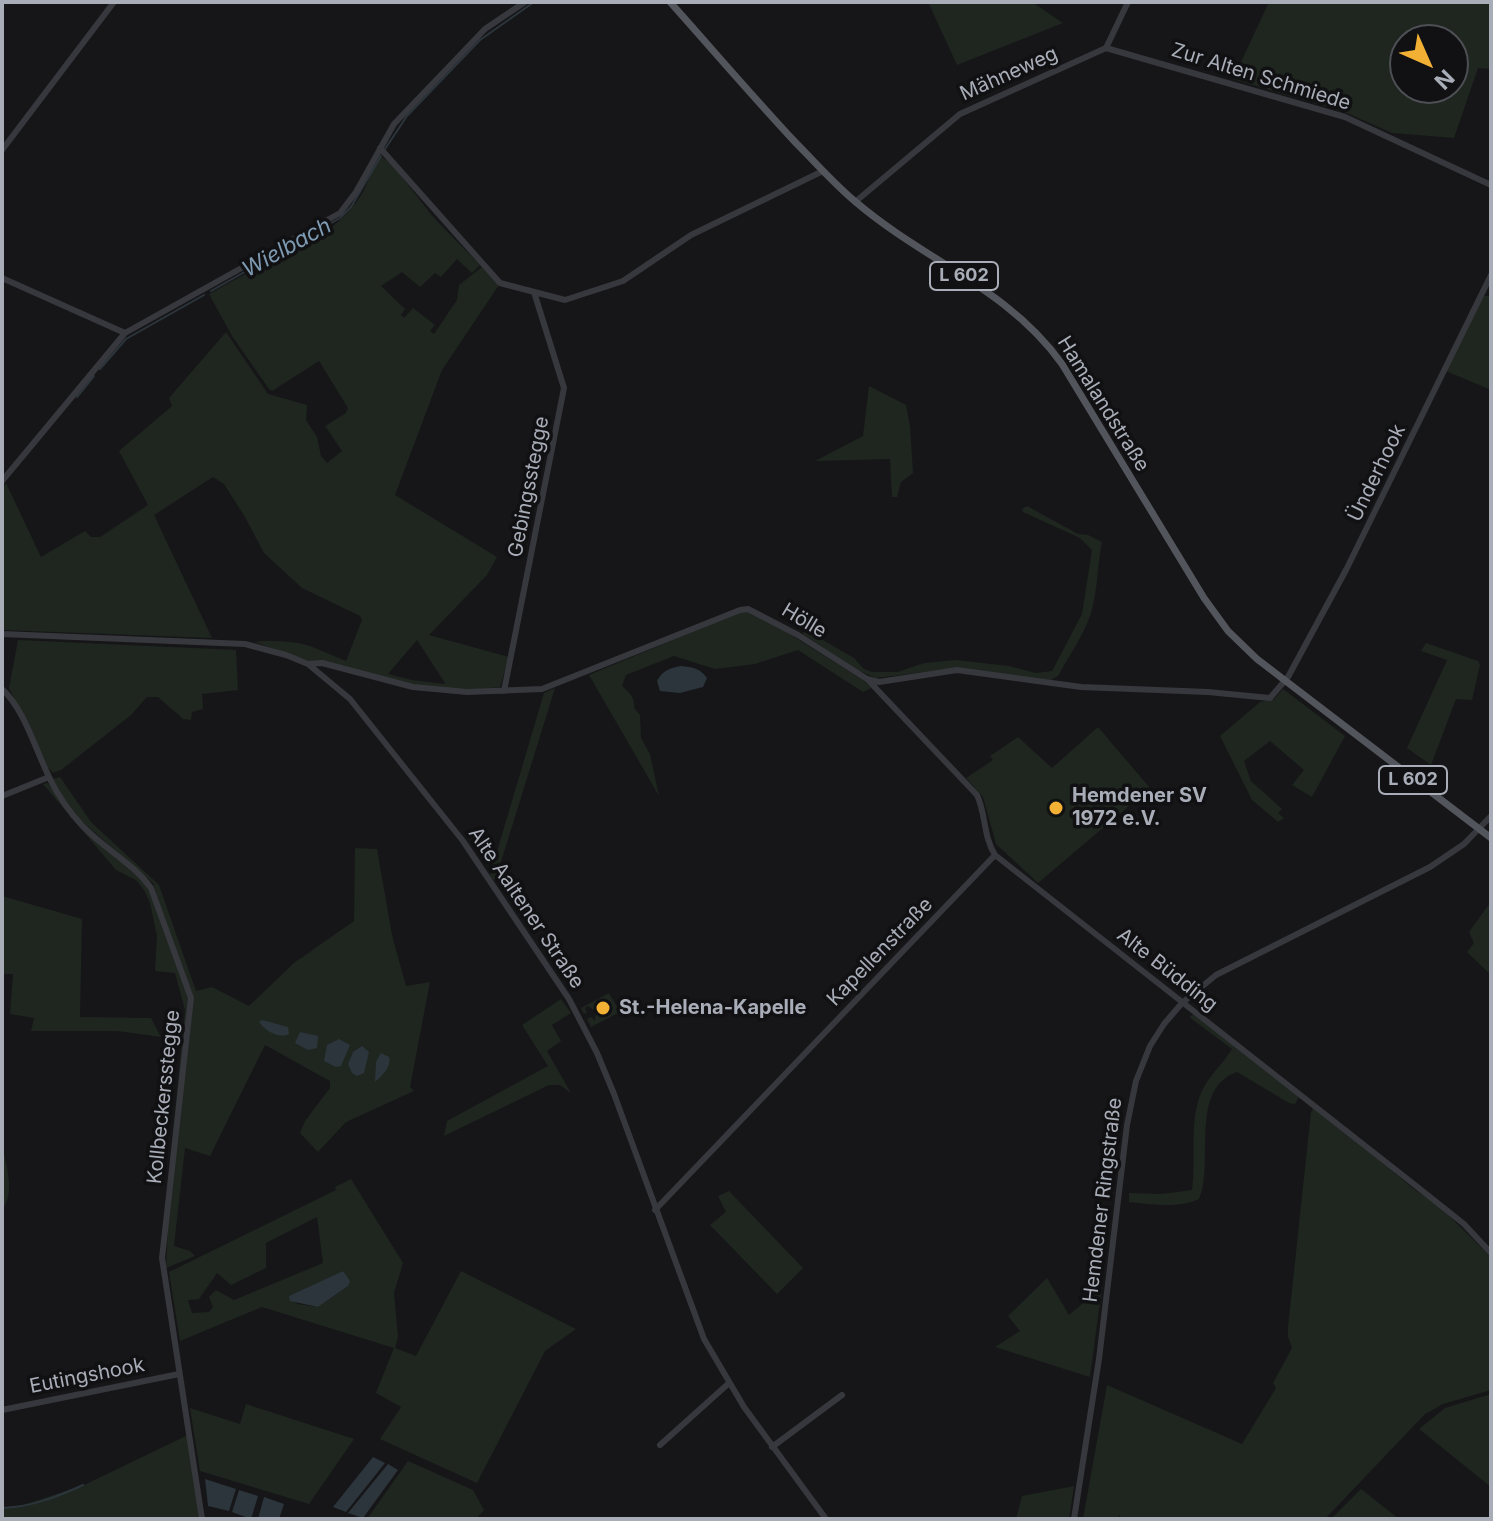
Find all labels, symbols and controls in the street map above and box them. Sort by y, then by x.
north arrow [1389,24,1469,104]
street label: Zur Alten Schmiede [1169,38,1353,116]
street label: Mähneweg [957,42,1061,106]
text: N [1429,64,1460,95]
water label: Wielbach [238,213,336,283]
road number: L 602 [930,262,998,290]
street label: Hamalandstraße [1052,332,1154,476]
street label: Gebingsstegge [504,414,554,560]
street label: Ünderhook [1343,420,1411,526]
street label: Hölle [777,598,831,644]
road number: L 602 [1379,766,1447,794]
place label: Hemdener SV 1972 e.V. [1072,784,1207,831]
marker: Hemdener SV 1972 e.V. [1047,799,1065,817]
street label: Alte Aaltener Straße [463,823,589,993]
street label: Kapellenstraße [822,893,938,1011]
street label: Alte Büdding [1112,923,1222,1017]
place label: St.-Helena-Kapelle [619,996,806,1020]
marker: St.-Helena-Kapelle [594,999,612,1017]
street label: Kollbeckersstegge [143,1009,185,1185]
street label: Hemdener Ringstraße [1079,1096,1127,1304]
street label: Eutingshook [27,1353,147,1399]

